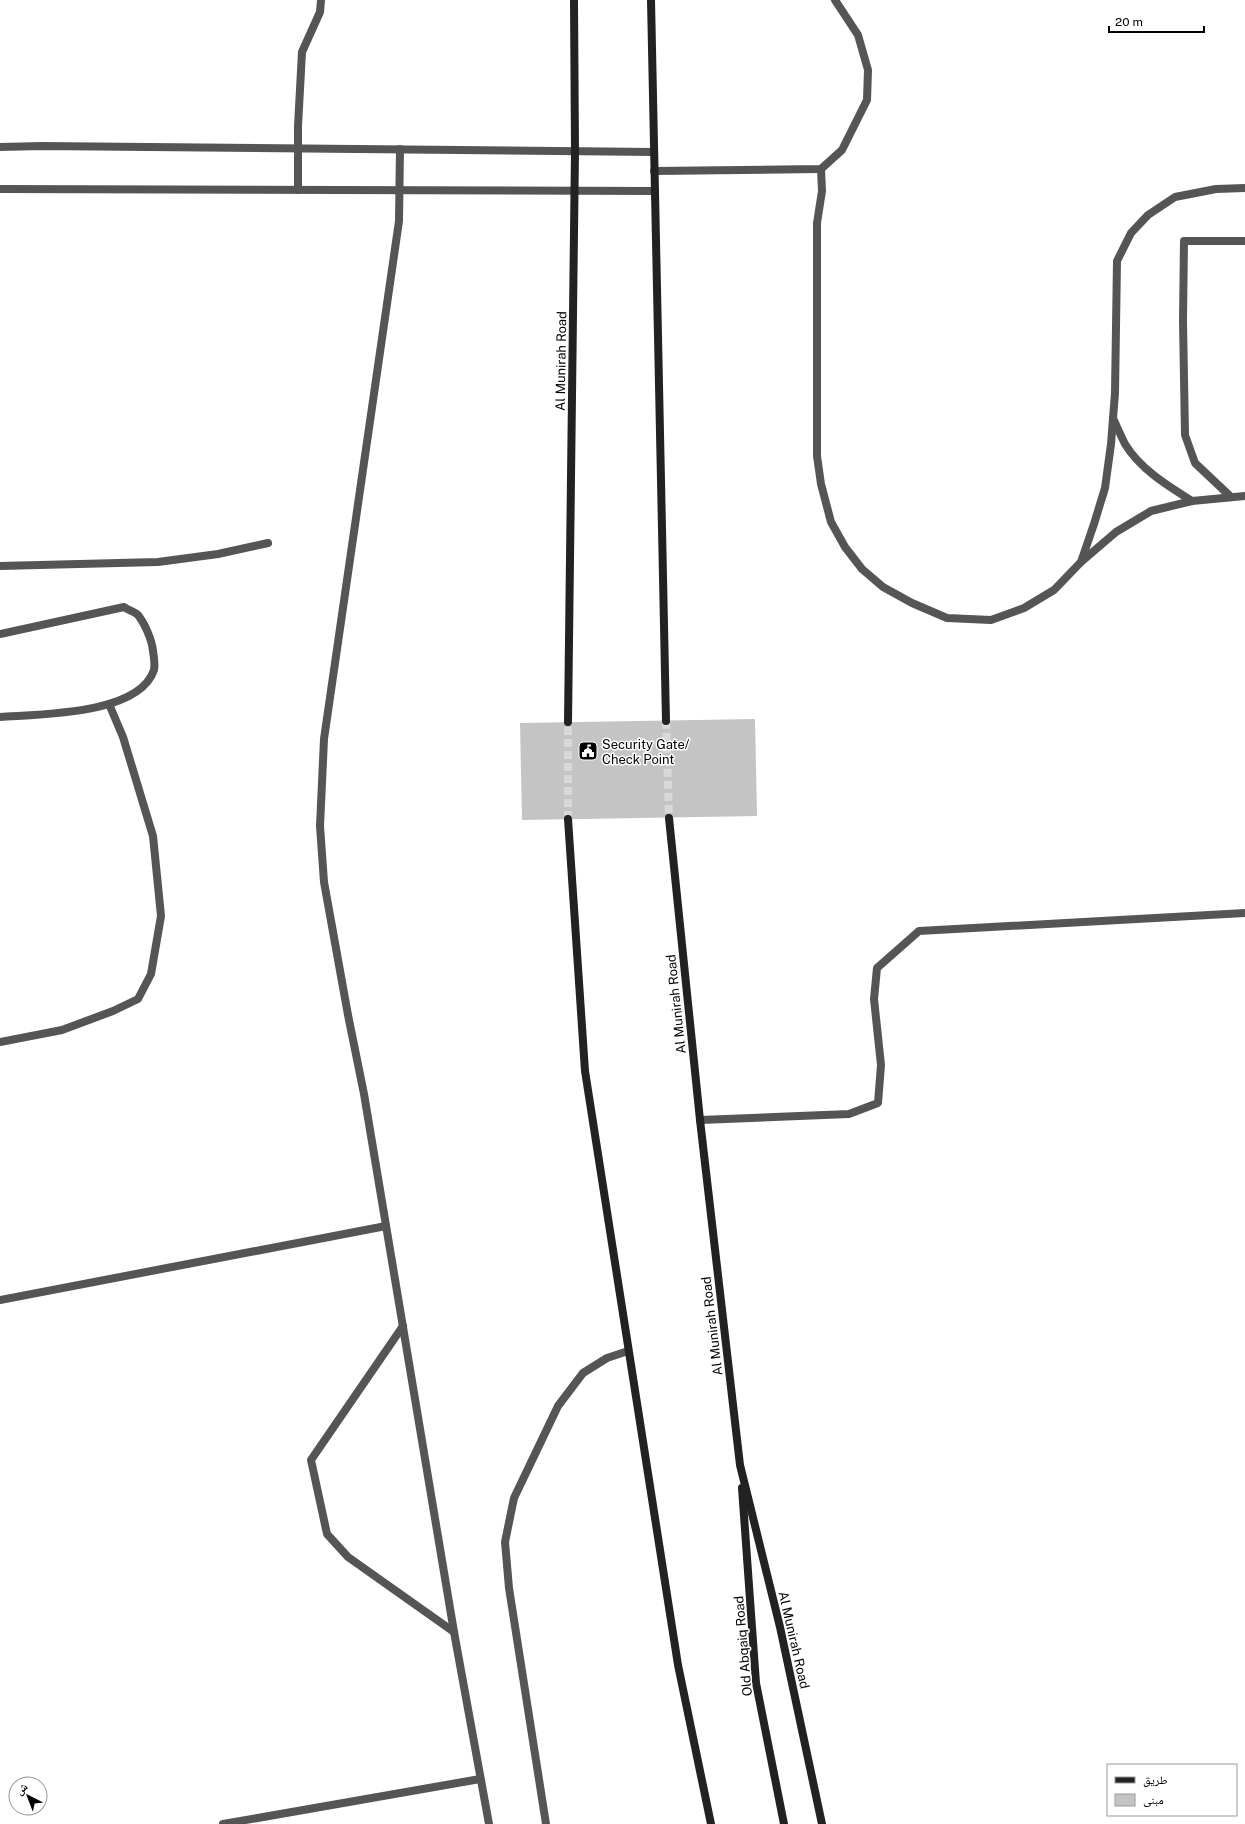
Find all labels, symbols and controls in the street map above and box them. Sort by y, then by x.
scale bar [1109,8,1204,34]
text: 20 m [1115,15,1143,29]
street label: Al Munirah Road [553,311,569,411]
place label: Security Gate/ Check Point [602,737,690,767]
public building icon: Security Gate/ Check Point [577,740,599,762]
street label: Al Munirah Road [663,954,689,1054]
street label: Al Munirah Road [698,1276,726,1376]
street label: Al Munirah Road [775,1590,813,1690]
street label: Old Abqaiq Road [731,1595,755,1697]
legend [1107,1764,1237,1816]
text: طريق [1143,1773,1168,1787]
north arrow [8,1776,48,1816]
text: ش [13,1780,31,1798]
text: مبنى [1143,1793,1164,1807]

